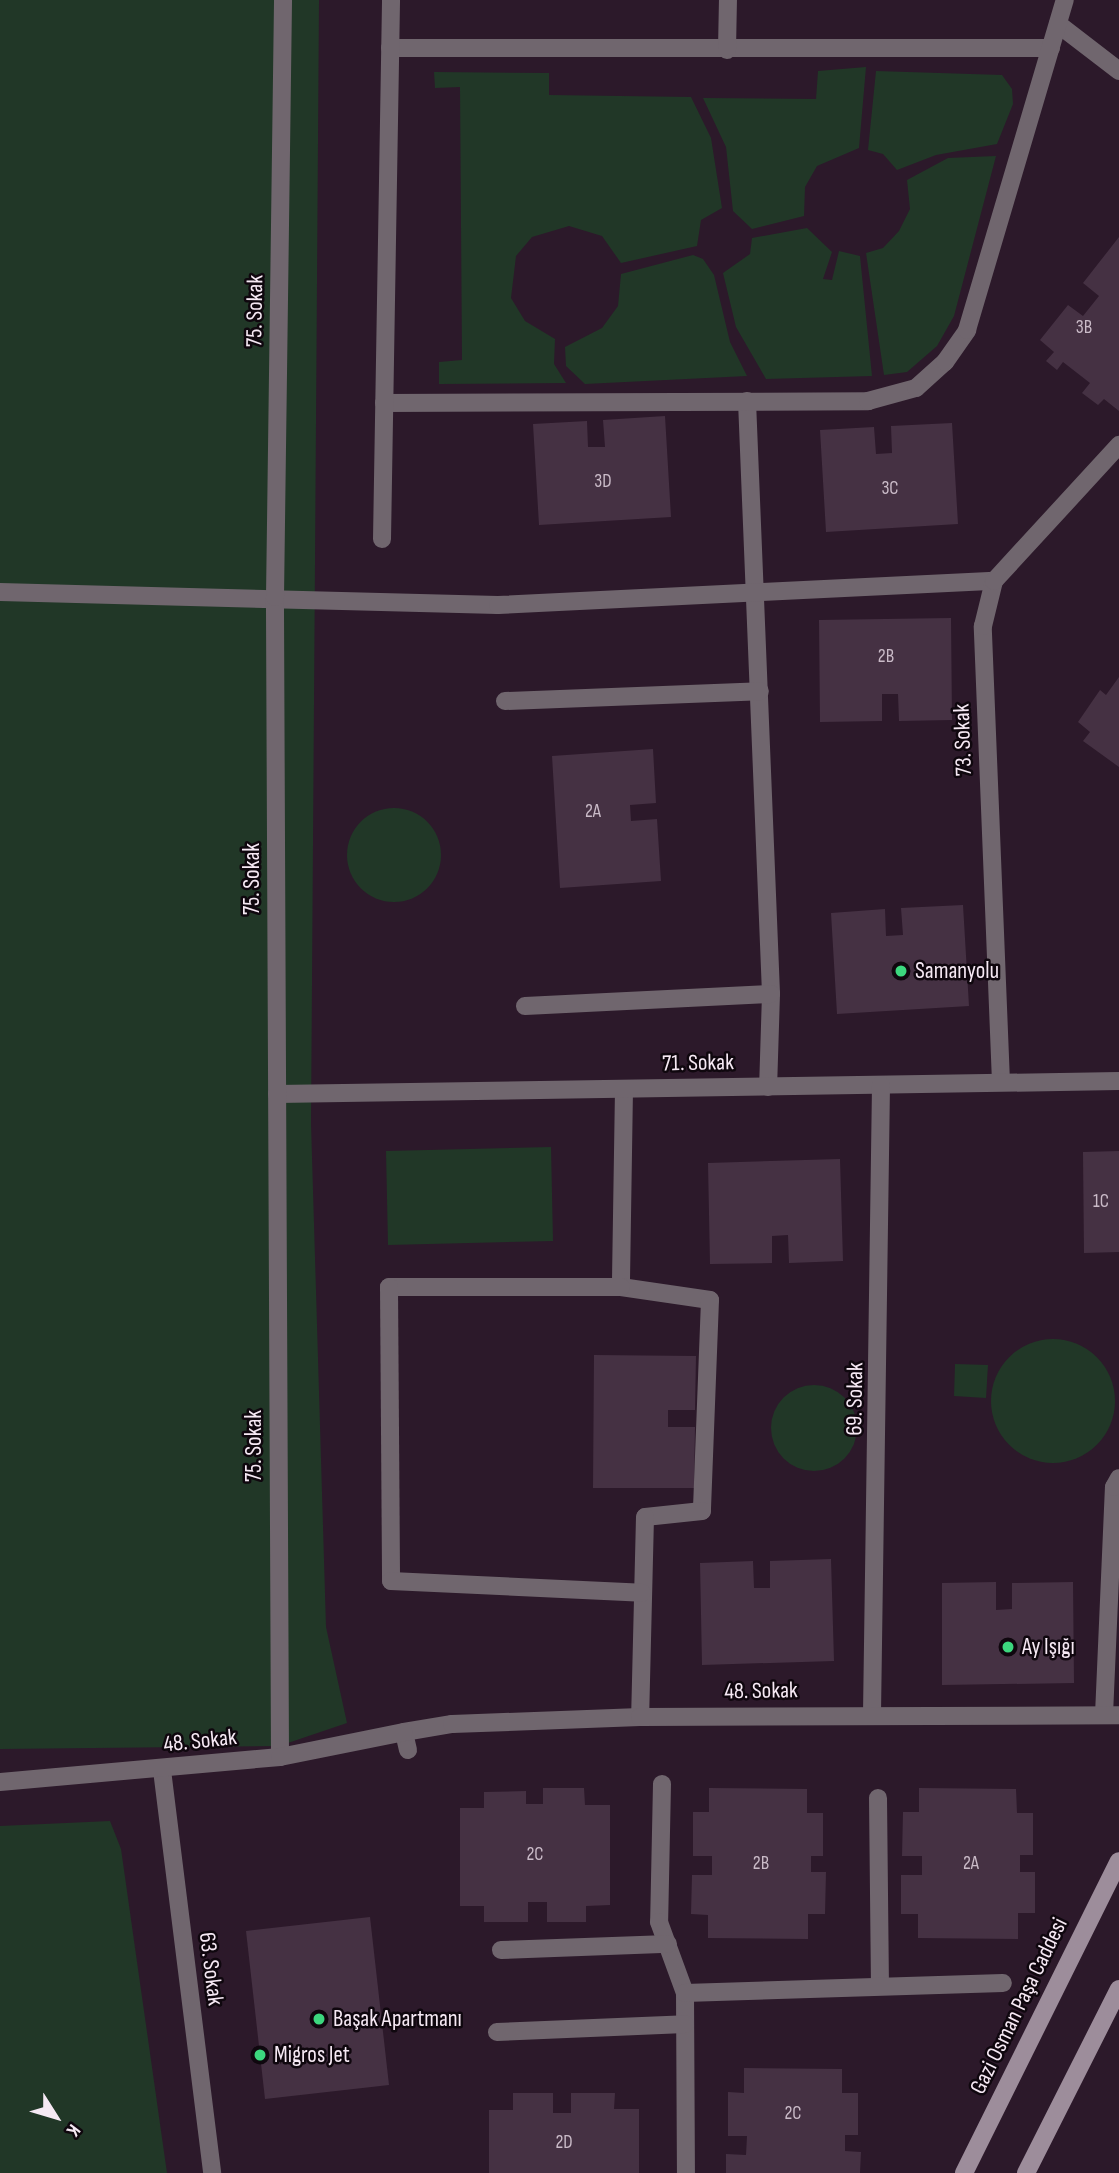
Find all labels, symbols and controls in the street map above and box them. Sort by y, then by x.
street label: 75. Sokak [241,275,269,347]
house number: 3B [1076,317,1092,339]
house number: 3D [594,471,612,493]
house number: 3C [881,478,899,500]
house number: 2B [878,646,894,668]
street label: 73. Sokak [948,703,978,777]
house number: 2A [585,801,601,823]
street label: 75. Sokak [238,843,266,915]
place label: Samanyolu [915,957,999,985]
marker: Samanyolu [893,963,909,979]
street label: 71. Sokak [662,1049,734,1077]
house number: 1C [1093,1191,1109,1213]
street label: 69. Sokak [841,1362,869,1436]
street label: 75. Sokak [240,1410,268,1482]
place label: Ay Işığı [1022,1633,1075,1661]
marker: Ay Işığı [1000,1639,1016,1655]
street label: 48. Sokak [724,1677,798,1705]
street label: 48. Sokak [162,1723,238,1759]
house number: 2C [526,1844,544,1866]
house number: 2B [753,1853,769,1875]
house number: 2A [963,1853,979,1875]
street label: Gazi Osman Paşa Caddesi [964,1913,1074,2099]
street label: 63. Sokak [193,1931,229,2007]
place label: Başak Apartmanı [333,2005,462,2033]
marker: Başak Apartmanı [311,2011,327,2027]
place label: Migros Jet [274,2041,350,2069]
marker: Migros Jet [252,2047,268,2063]
north arrow [21,2082,91,2152]
house number: 2C [784,2103,802,2125]
text: K [61,2119,85,2141]
house number: 2D [555,2132,573,2154]

